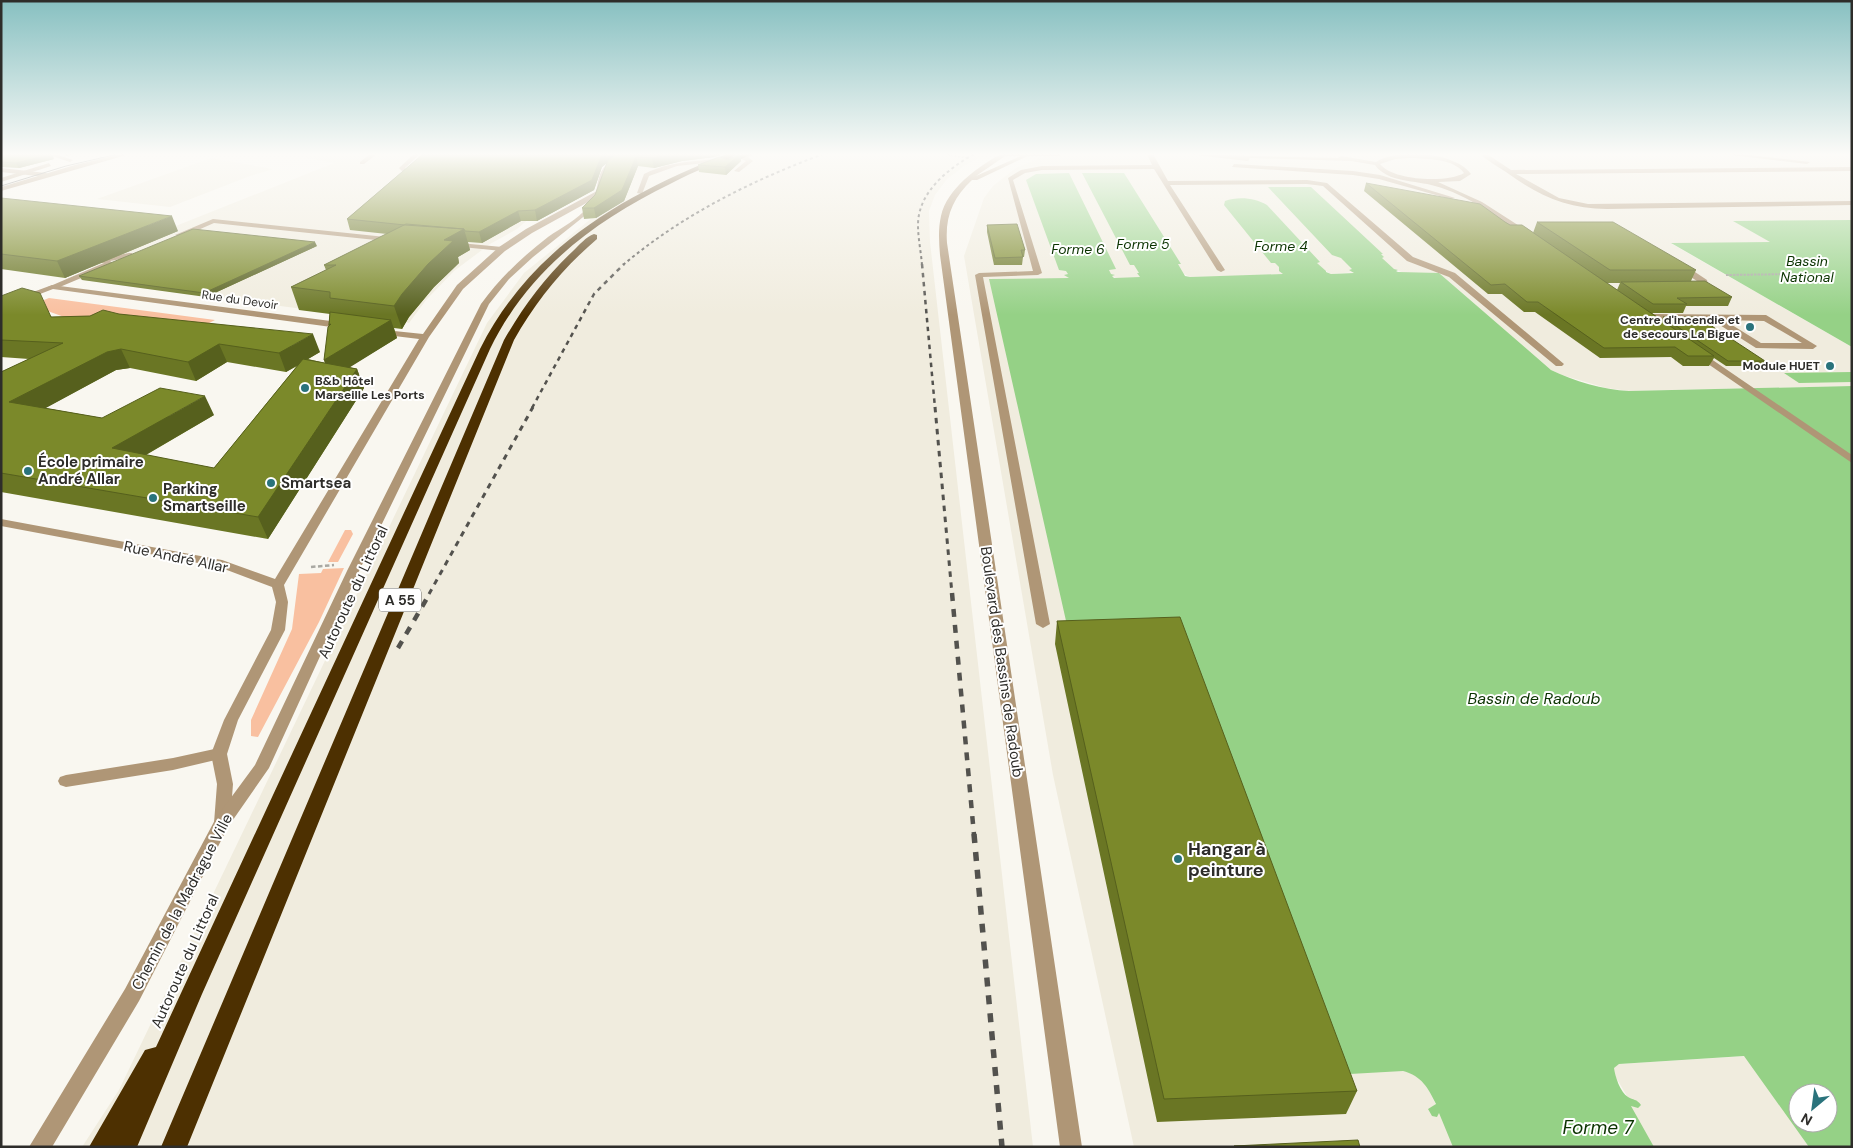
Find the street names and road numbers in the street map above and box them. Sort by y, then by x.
street label: Rue du Devoir [201,287,280,313]
street label: Autoroute du Littoral [313,522,393,662]
street label: Rue André Allar [122,536,230,578]
street label: Boulevard des Bassins de Radoub [976,545,1028,779]
road number: A 55 [379,588,421,612]
street label: Chemin de la Madrague Ville [127,810,237,994]
street label: Autoroute du Littoral [146,891,224,1031]

